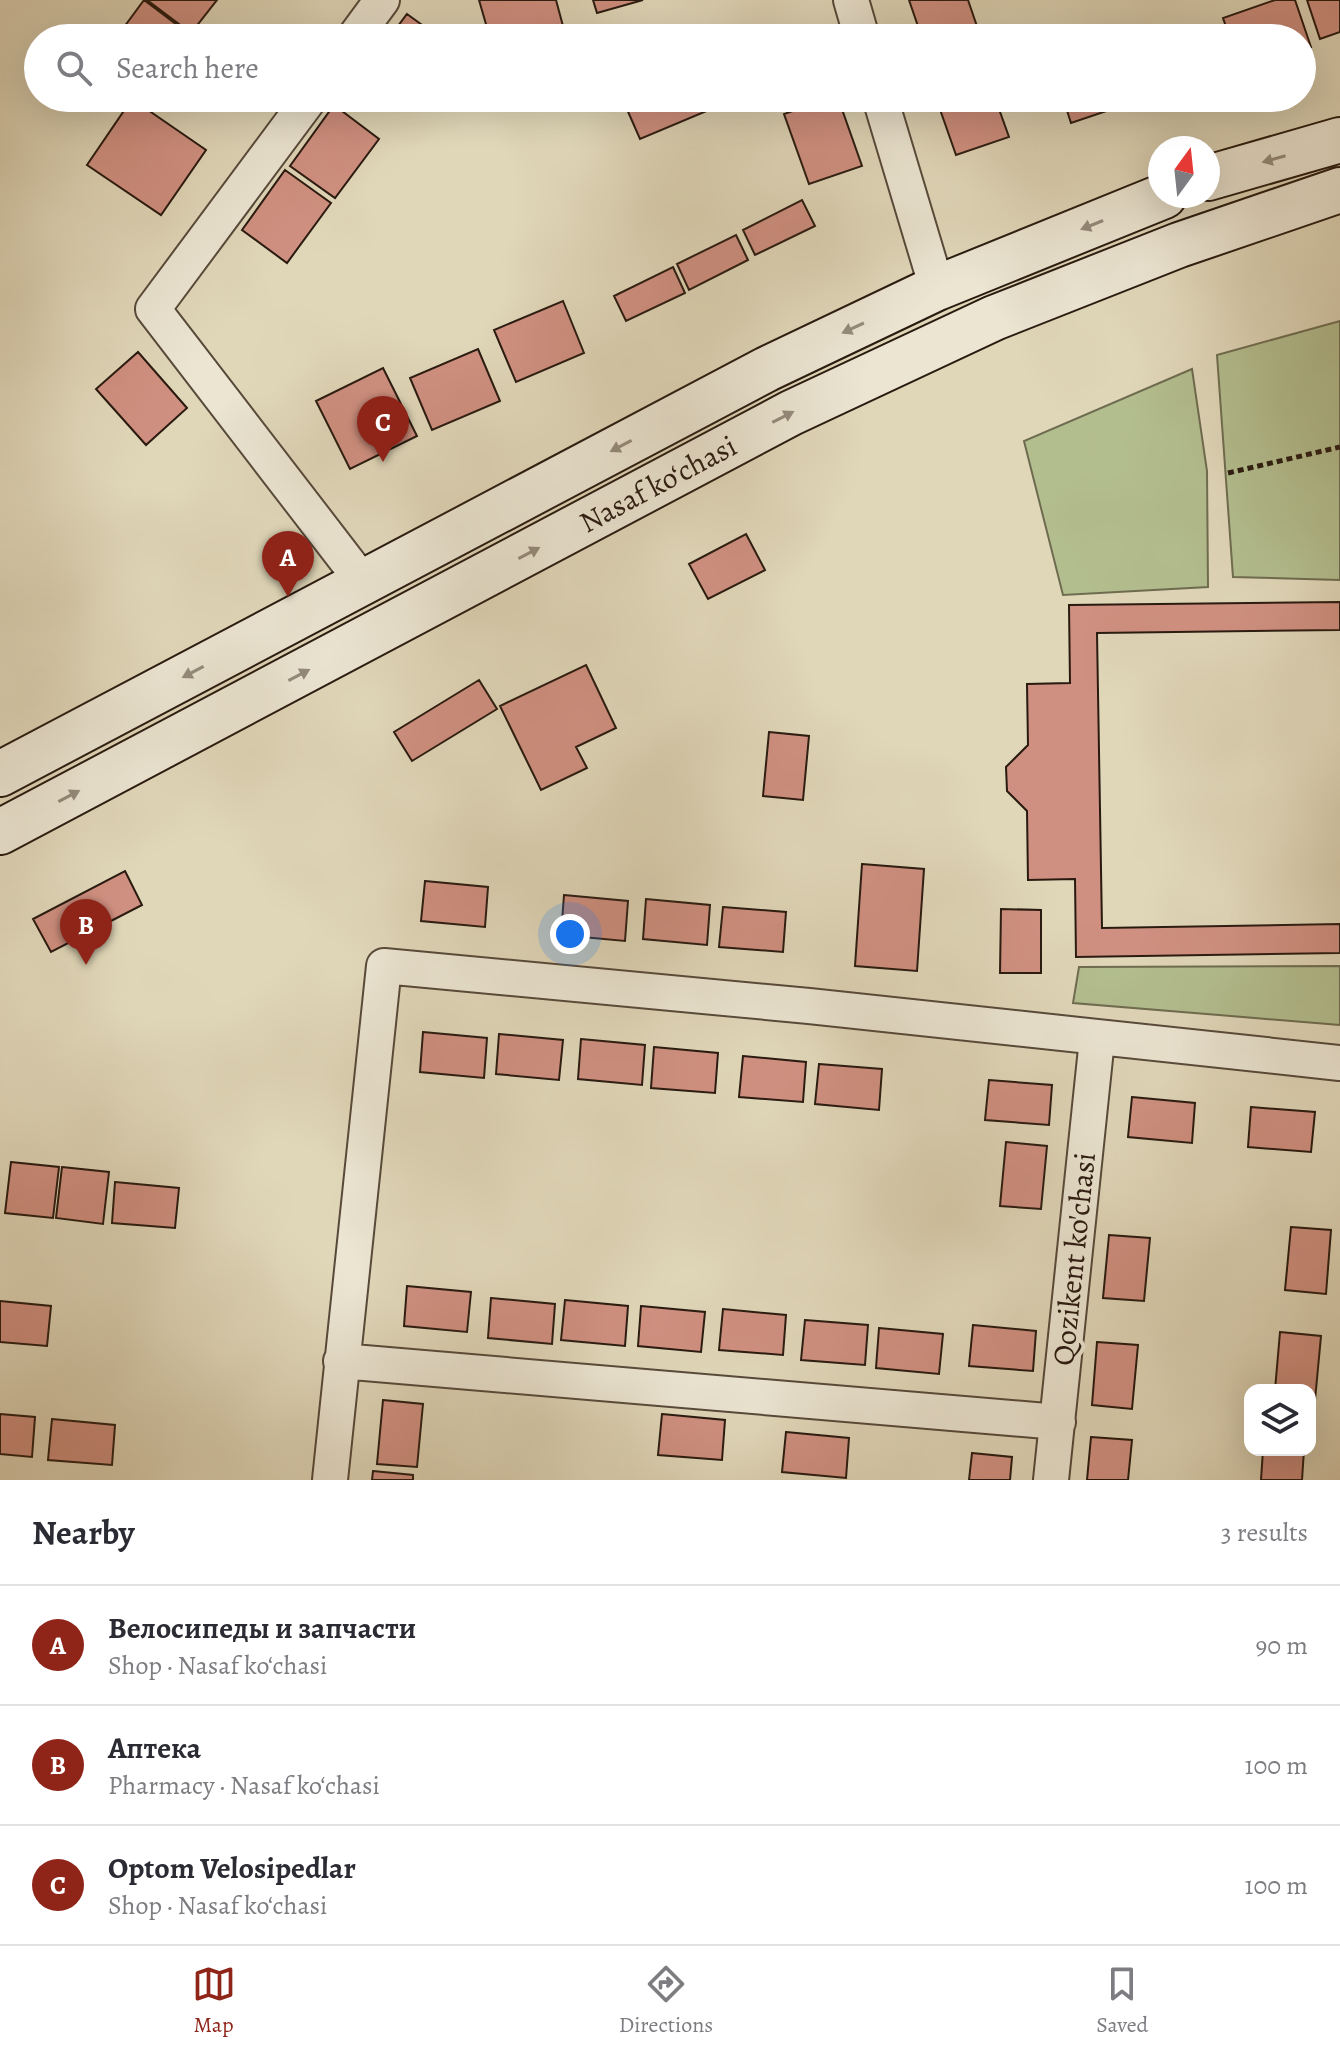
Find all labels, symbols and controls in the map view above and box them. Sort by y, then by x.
search box [24,24,1316,112]
icon: search [52,46,96,90]
text: Search here [116,48,259,88]
north arrow [1148,136,1220,208]
one-way arrow [1262,153,1286,166]
one-way arrow [1080,219,1103,232]
one-way arrow [841,321,864,335]
pin: C [357,396,409,462]
one-way arrow [771,411,794,424]
street label: Nasaf ko‘chasi [572,426,744,542]
one-way arrow [610,438,632,452]
pin: A [262,531,314,597]
one-way arrow [518,546,540,560]
one-way arrow [182,666,205,679]
one-way arrow [288,668,311,681]
one-way arrow [58,789,80,803]
pin: B [60,899,112,965]
your location [550,914,590,954]
street label: Qozikent ko'chasi [1043,1150,1105,1368]
map controls [1244,1384,1316,1456]
button: layers [1244,1384,1316,1456]
text: Nearby [32,1509,135,1556]
text: 3 results [1221,1515,1308,1550]
text: Велосипеды и запчасти [108,1608,416,1648]
text: A [50,1628,66,1663]
text: 90 m [1256,1628,1308,1663]
text: Shop · Nasaf ko‘chasi [108,1648,327,1683]
text: Аптека [108,1728,201,1768]
text: B [50,1748,66,1783]
text: 100 m [1245,1748,1308,1783]
text: Pharmacy · Nasaf ko‘chasi [108,1768,380,1803]
text: Optom Velosipedlar [108,1848,356,1888]
text: C [50,1868,66,1903]
text: 100 m [1245,1868,1308,1903]
text: Shop · Nasaf ko‘chasi [108,1888,327,1923]
tab: Map [192,1962,236,2040]
tab: Directions [619,1962,713,2040]
tab: Saved [1096,1962,1148,2040]

